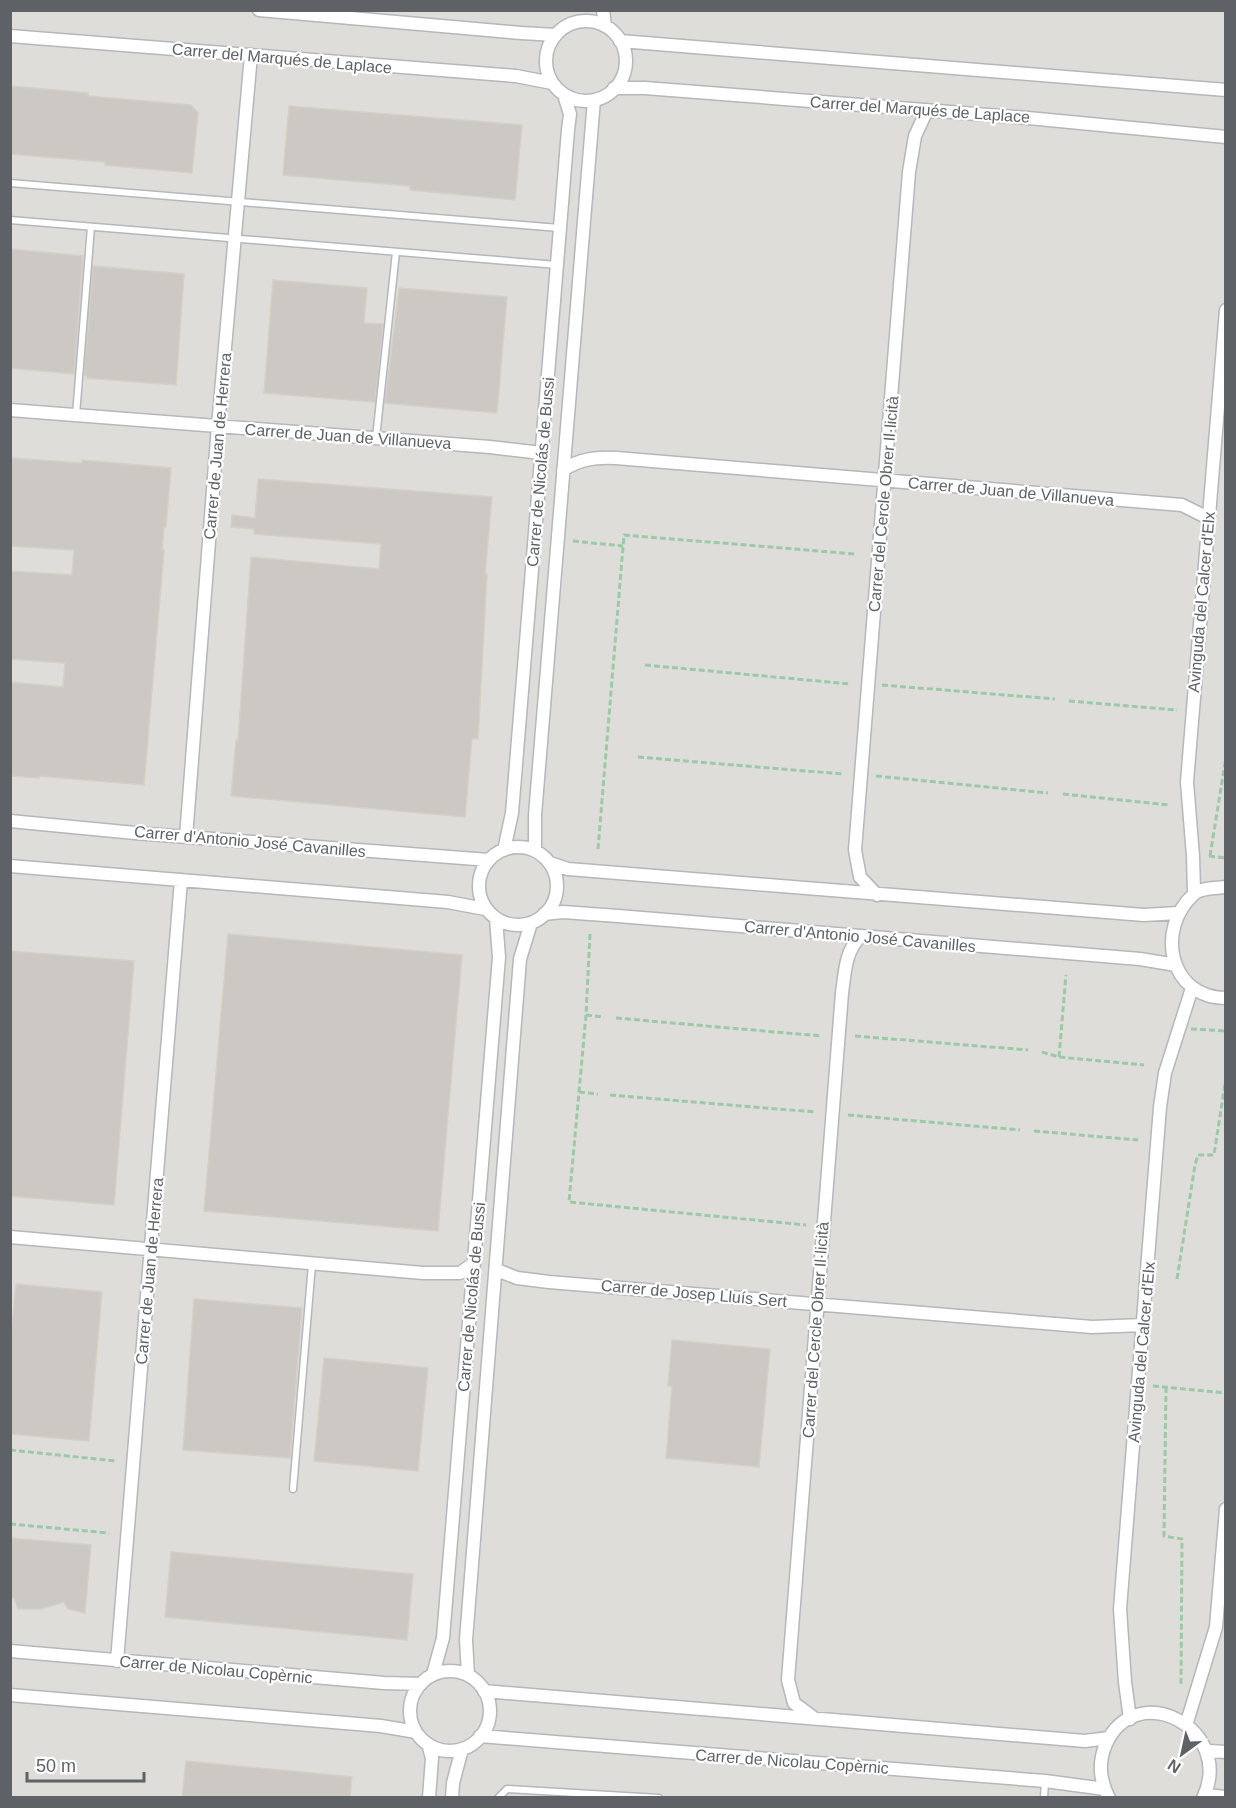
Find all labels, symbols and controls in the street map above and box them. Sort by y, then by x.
street label: Carrer del Marqués de Laplace [171,40,393,77]
street label: Carrer del Marqués de Laplace [809,93,1031,126]
street label: Carrer de Juan de Herrera [201,352,234,540]
street label: Carrer de Nicolás de Bussi [524,377,557,568]
street label: Carrer del Cercle Obrer Il·licità [866,395,901,613]
street label: Carrer de Juan de Villanueva [244,421,452,452]
street label: Carrer de Juan de Villanueva [907,474,1115,509]
street label: Avinguda del Calcer d'Elx [1185,511,1218,693]
street label: Carrer d'Antonio José Cavanilles [133,823,367,860]
street label: Carrer d'Antonio José Cavanilles [743,918,977,955]
street label: Carrer de Juan de Herrera [133,1177,166,1365]
street label: Carrer de Nicolás de Bussi [455,1202,488,1393]
street label: Carrer del Cercle Obrer Il·licità [799,1221,832,1439]
street label: Avinguda del Calcer d'Elx [1125,1261,1158,1443]
street label: Carrer de Josep Lluís Sert [600,1277,788,1310]
street label: Carrer de Nicolau Copèrnic [119,1653,313,1686]
north arrow [1152,1724,1212,1784]
scale bar [27,1745,144,1783]
street label: Carrer de Nicolau Copèrnic [695,1746,889,1777]
text: 50 m [36,1756,76,1776]
text: N [1165,1756,1184,1776]

